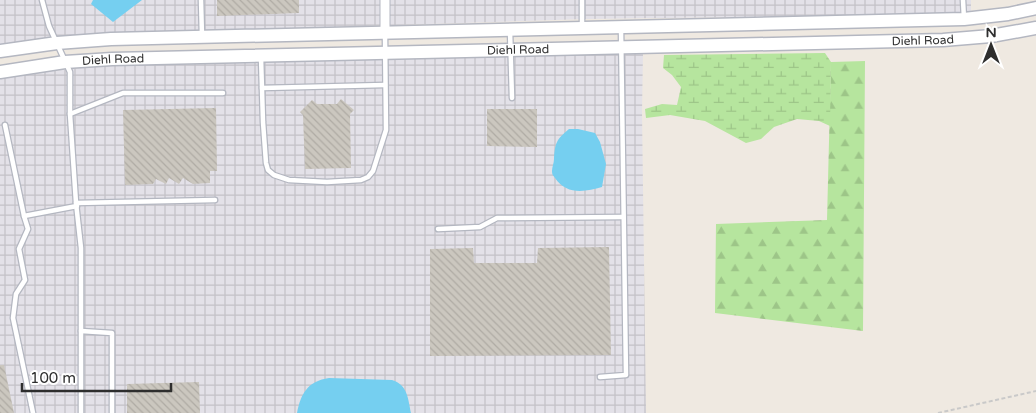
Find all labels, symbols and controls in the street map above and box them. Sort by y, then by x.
north arrow [966,20,1016,70]
text: N [985,24,997,41]
street label: Diehl Road [892,32,955,48]
street label: Diehl Road [487,42,549,57]
street label: Diehl Road [82,51,144,68]
scale bar [22,360,171,392]
text: 100 m [30,369,76,387]

